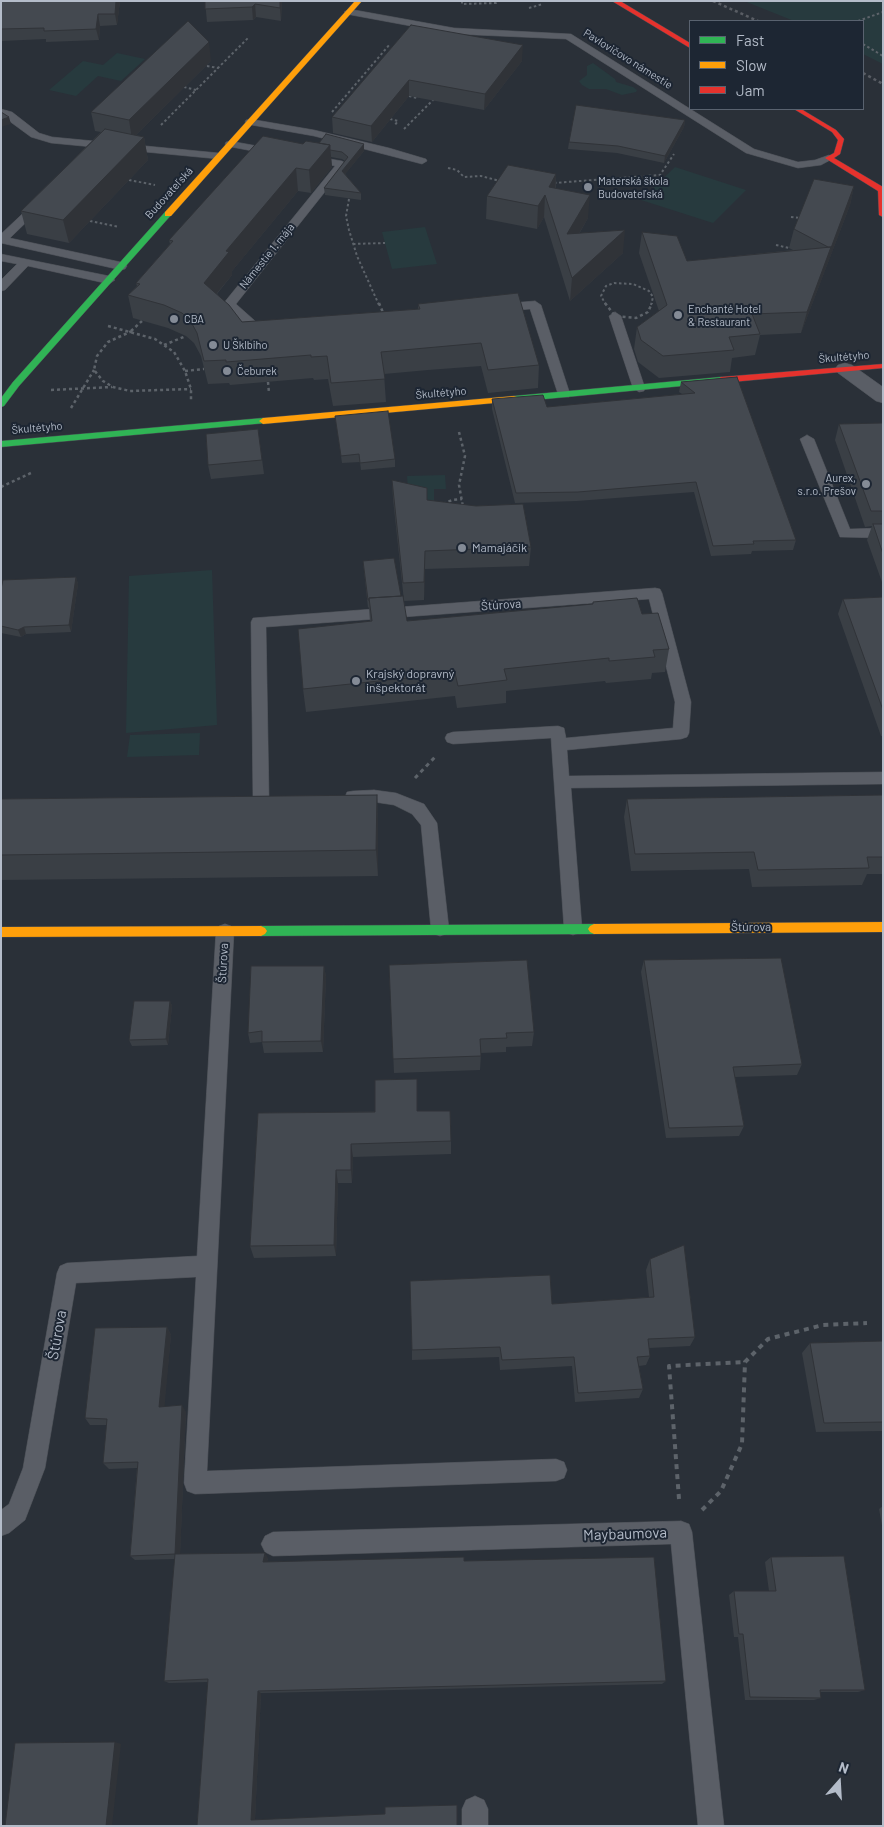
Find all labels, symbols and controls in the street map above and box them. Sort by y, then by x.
legend [689,20,864,110]
street label: Pavlovičovo námestie [581,26,675,92]
text: Fast [736,31,764,49]
text: Slow [736,56,767,74]
text: Jam [736,81,765,99]
street label: Budovateľská [142,164,196,222]
place label: Materská škola Budovateľská [598,174,668,200]
marker: Materská škola Budovateľská [582,181,594,193]
street label: Námestie 1. mája [237,221,297,291]
place label: Enchanté Hotel & Restaurant [688,302,761,328]
marker: Enchanté Hotel & Restaurant [672,309,684,321]
place label: CBA [184,312,204,326]
marker: CBA [168,313,180,325]
place label: U Šklbiho [223,338,267,352]
marker: U Šklbiho [207,339,219,351]
street label: Škultétyho [818,348,870,366]
place label: Čeburek [237,364,277,378]
marker: Čeburek [221,365,233,377]
street label: Škultétyho [415,384,467,402]
street label: Škultétyho [11,419,63,437]
place label: Aurex, s.r.o. Prešov [797,471,856,497]
marker: Aurex, s.r.o. Prešov [860,478,872,490]
place label: Mamajáčik [472,541,527,555]
marker: Mamajáčik [456,542,468,554]
street label: Štúrova [480,596,522,614]
place label: Krajský dopravný inšpektorát [366,667,454,695]
marker: Krajský dopravný inšpektorát [350,675,362,687]
street label: Štúrova [731,920,771,934]
street label: Štúrova [215,943,231,983]
street label: Štúrova [44,1309,70,1361]
street label: Maybaumova [583,1524,667,1544]
north arrow [814,1757,864,1807]
text: N [837,1758,851,1777]

